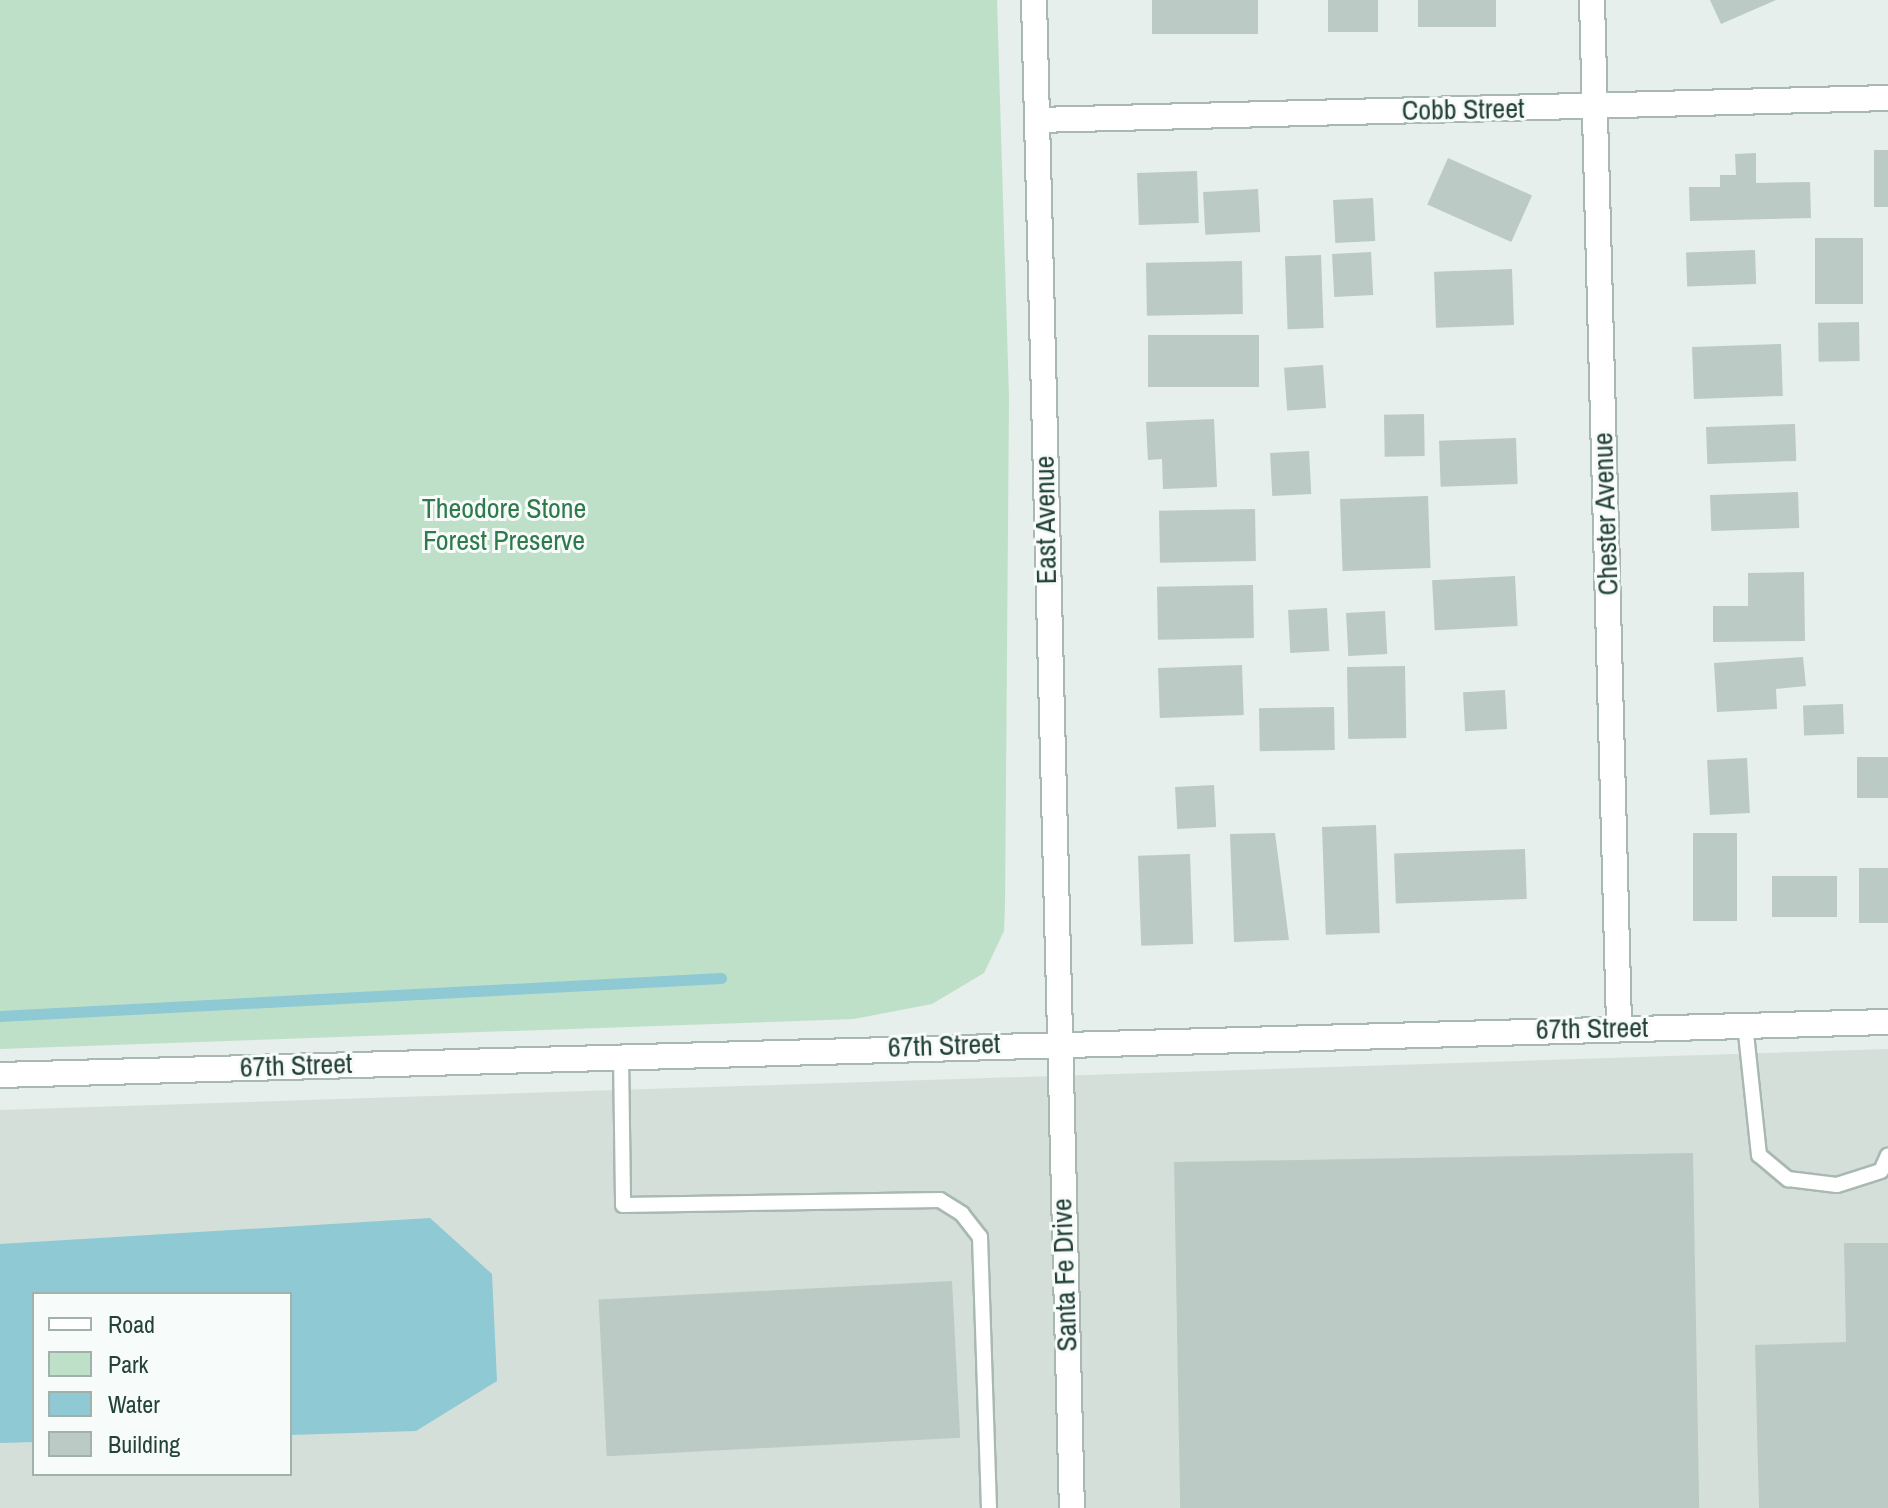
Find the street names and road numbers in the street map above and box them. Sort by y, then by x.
street label: Cobb Street [1401,91,1525,127]
street label: Chester Avenue [1585,431,1625,597]
street label: East Avenue [1027,455,1063,585]
street label: 67th Street [1536,1010,1648,1046]
street label: 67th Street [887,1026,1001,1064]
street label: 67th Street [239,1046,353,1084]
street label: Santa Fe Drive [1045,1198,1083,1352]

